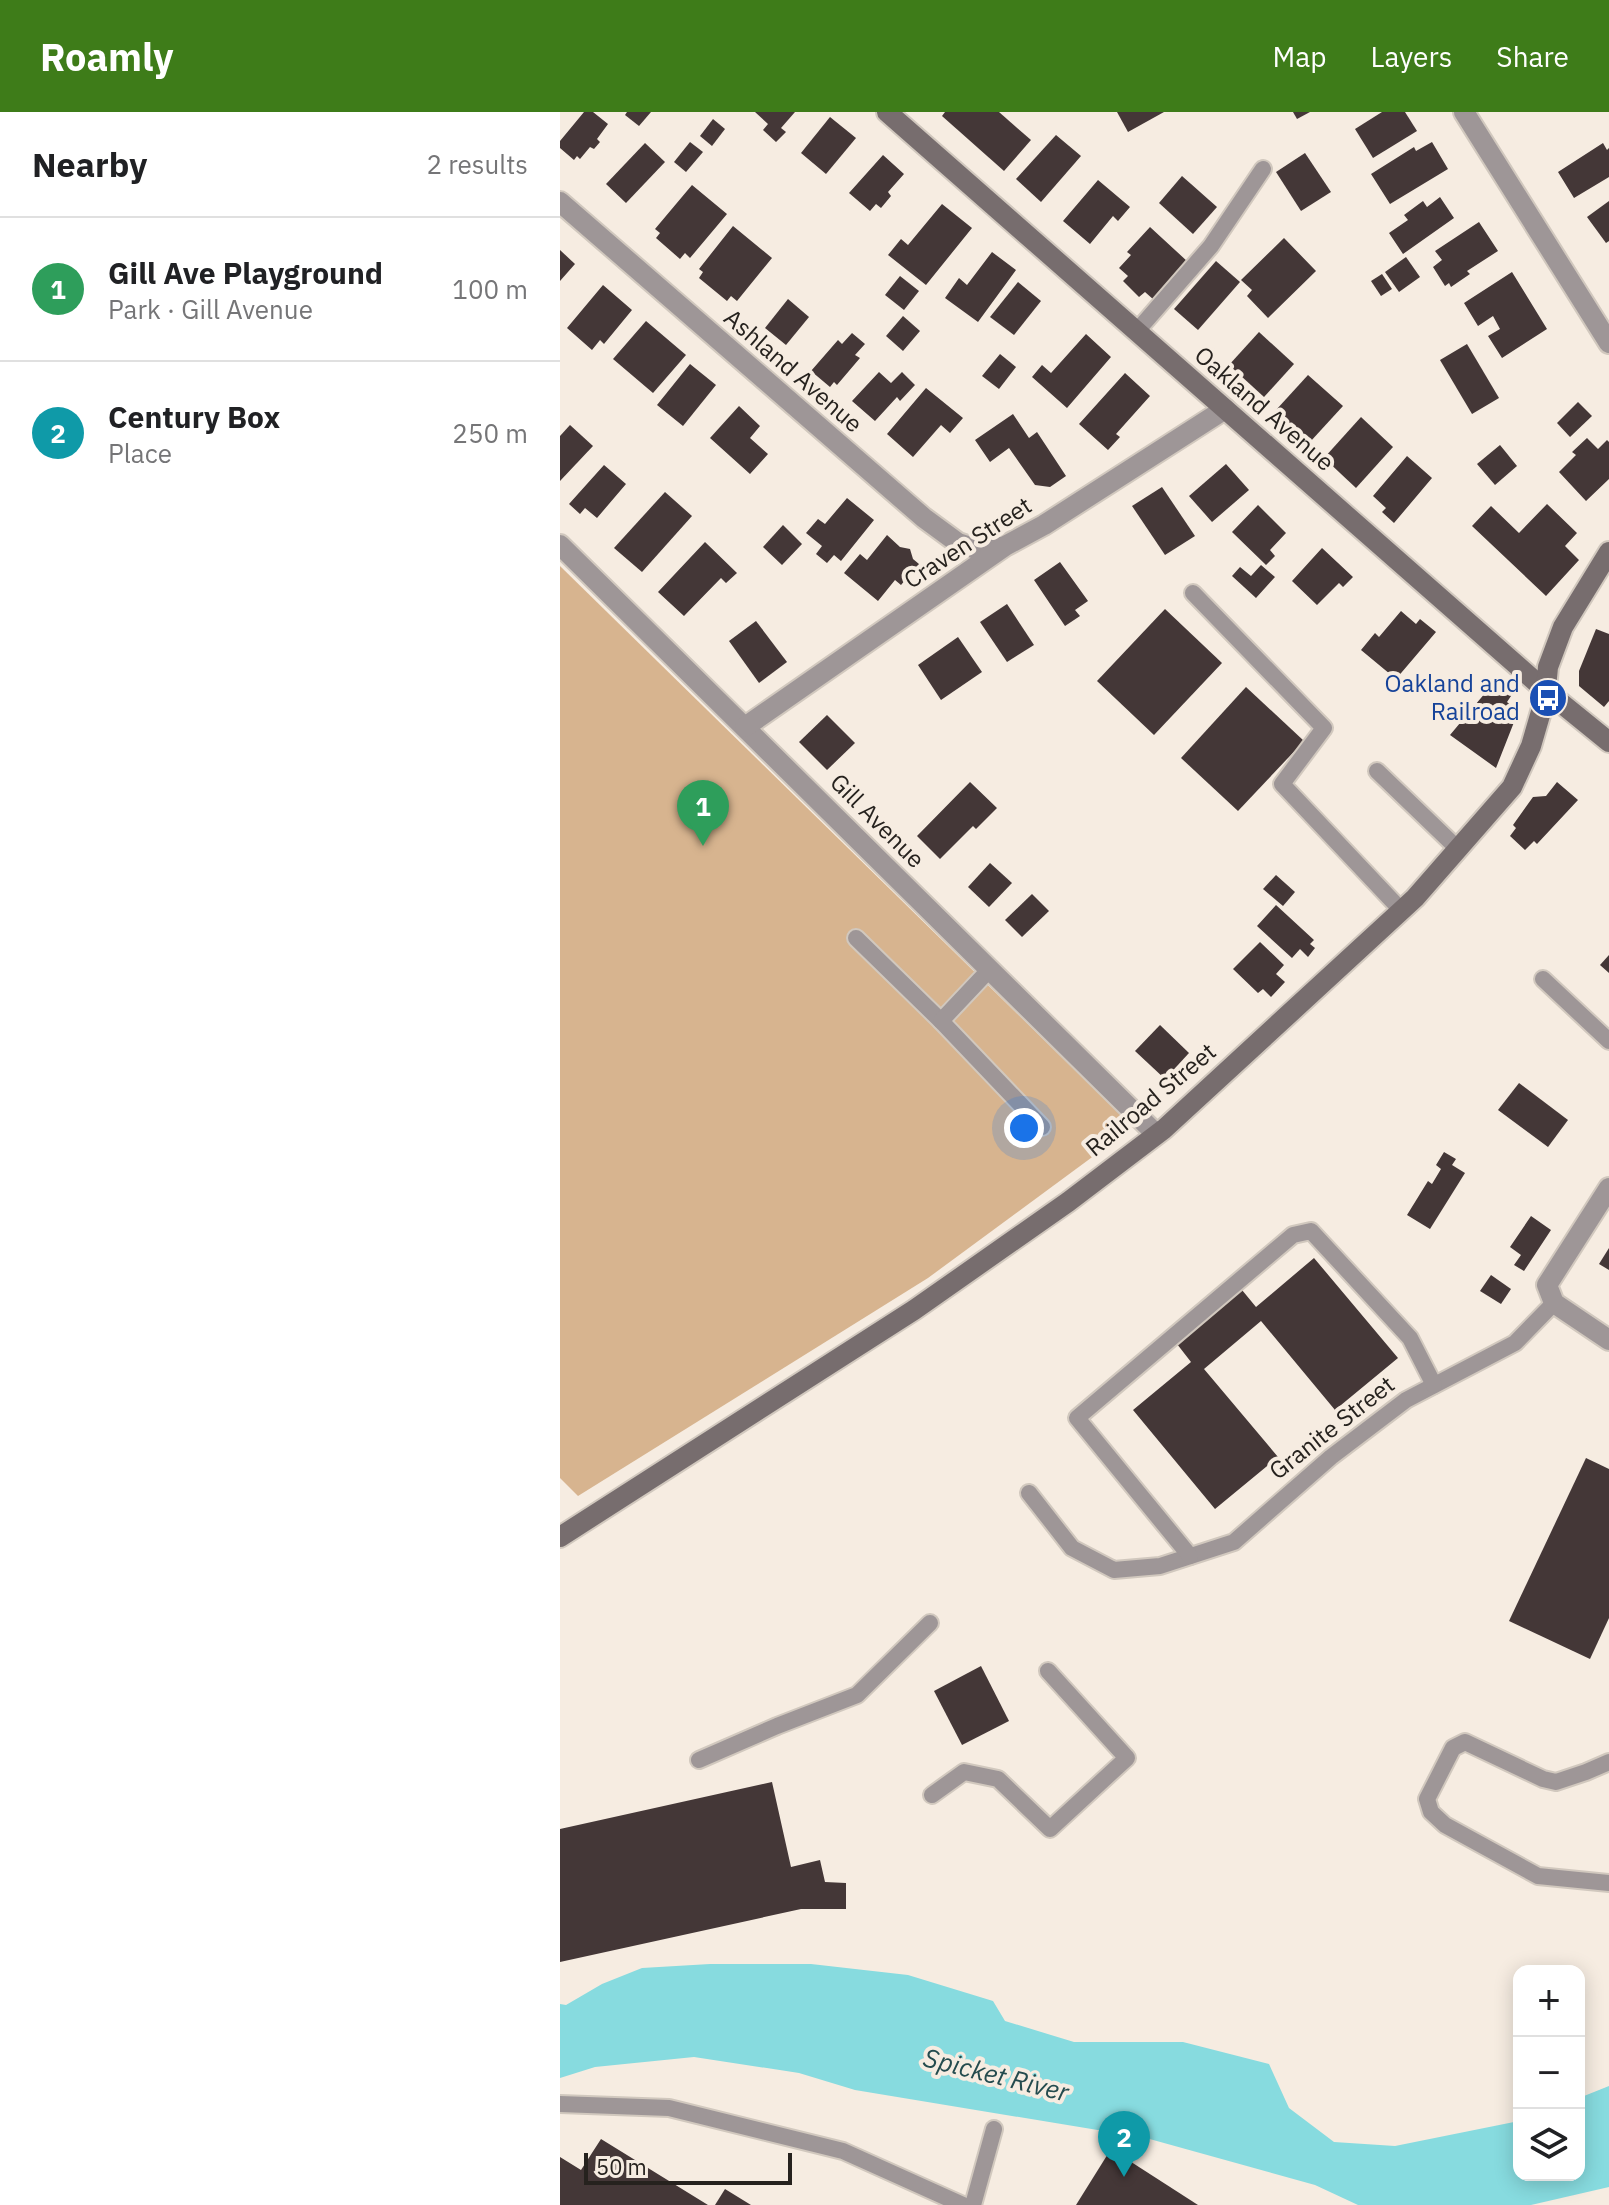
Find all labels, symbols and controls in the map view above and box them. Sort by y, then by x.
text: Roamly [40,32,174,81]
text: Map [1272,38,1326,75]
text: Layers [1370,38,1452,75]
text: Share [1496,38,1569,75]
text: Nearby [32,142,147,186]
text: 2 results [426,147,528,181]
text: Gill Ave Playground [108,253,383,292]
text: 1 [50,272,66,306]
text: 100 m [452,272,528,306]
text: Park · Gill Avenue [108,292,313,326]
street label: Ashland Avenue [718,301,870,439]
street label: Oakland Avenue [1188,339,1341,478]
text: Century Box [108,397,280,436]
text: 2 [50,416,66,450]
text: 250 m [452,416,528,450]
text: Place [108,436,172,470]
street label: Craven Street [897,489,1037,595]
place label: Oakland and Railroad [1385,667,1520,727]
bus stop icon: Oakland and Railroad [1527,677,1569,719]
street label: Gill Avenue [823,766,932,875]
pin: 1 [677,780,729,846]
street label: Railroad Street [1078,1035,1222,1163]
your location [1004,1108,1044,1148]
street label: Granite Street [1262,1368,1401,1486]
map controls [1513,1965,1585,2181]
button: + [1513,1965,1585,2037]
button: − [1513,2037,1585,2109]
water label: Spicket River [920,2040,1074,2109]
button: layers [1513,2109,1585,2181]
pin: 2 [1098,2111,1150,2177]
scale bar [584,2149,792,2185]
text: 50 m [596,2152,647,2181]

